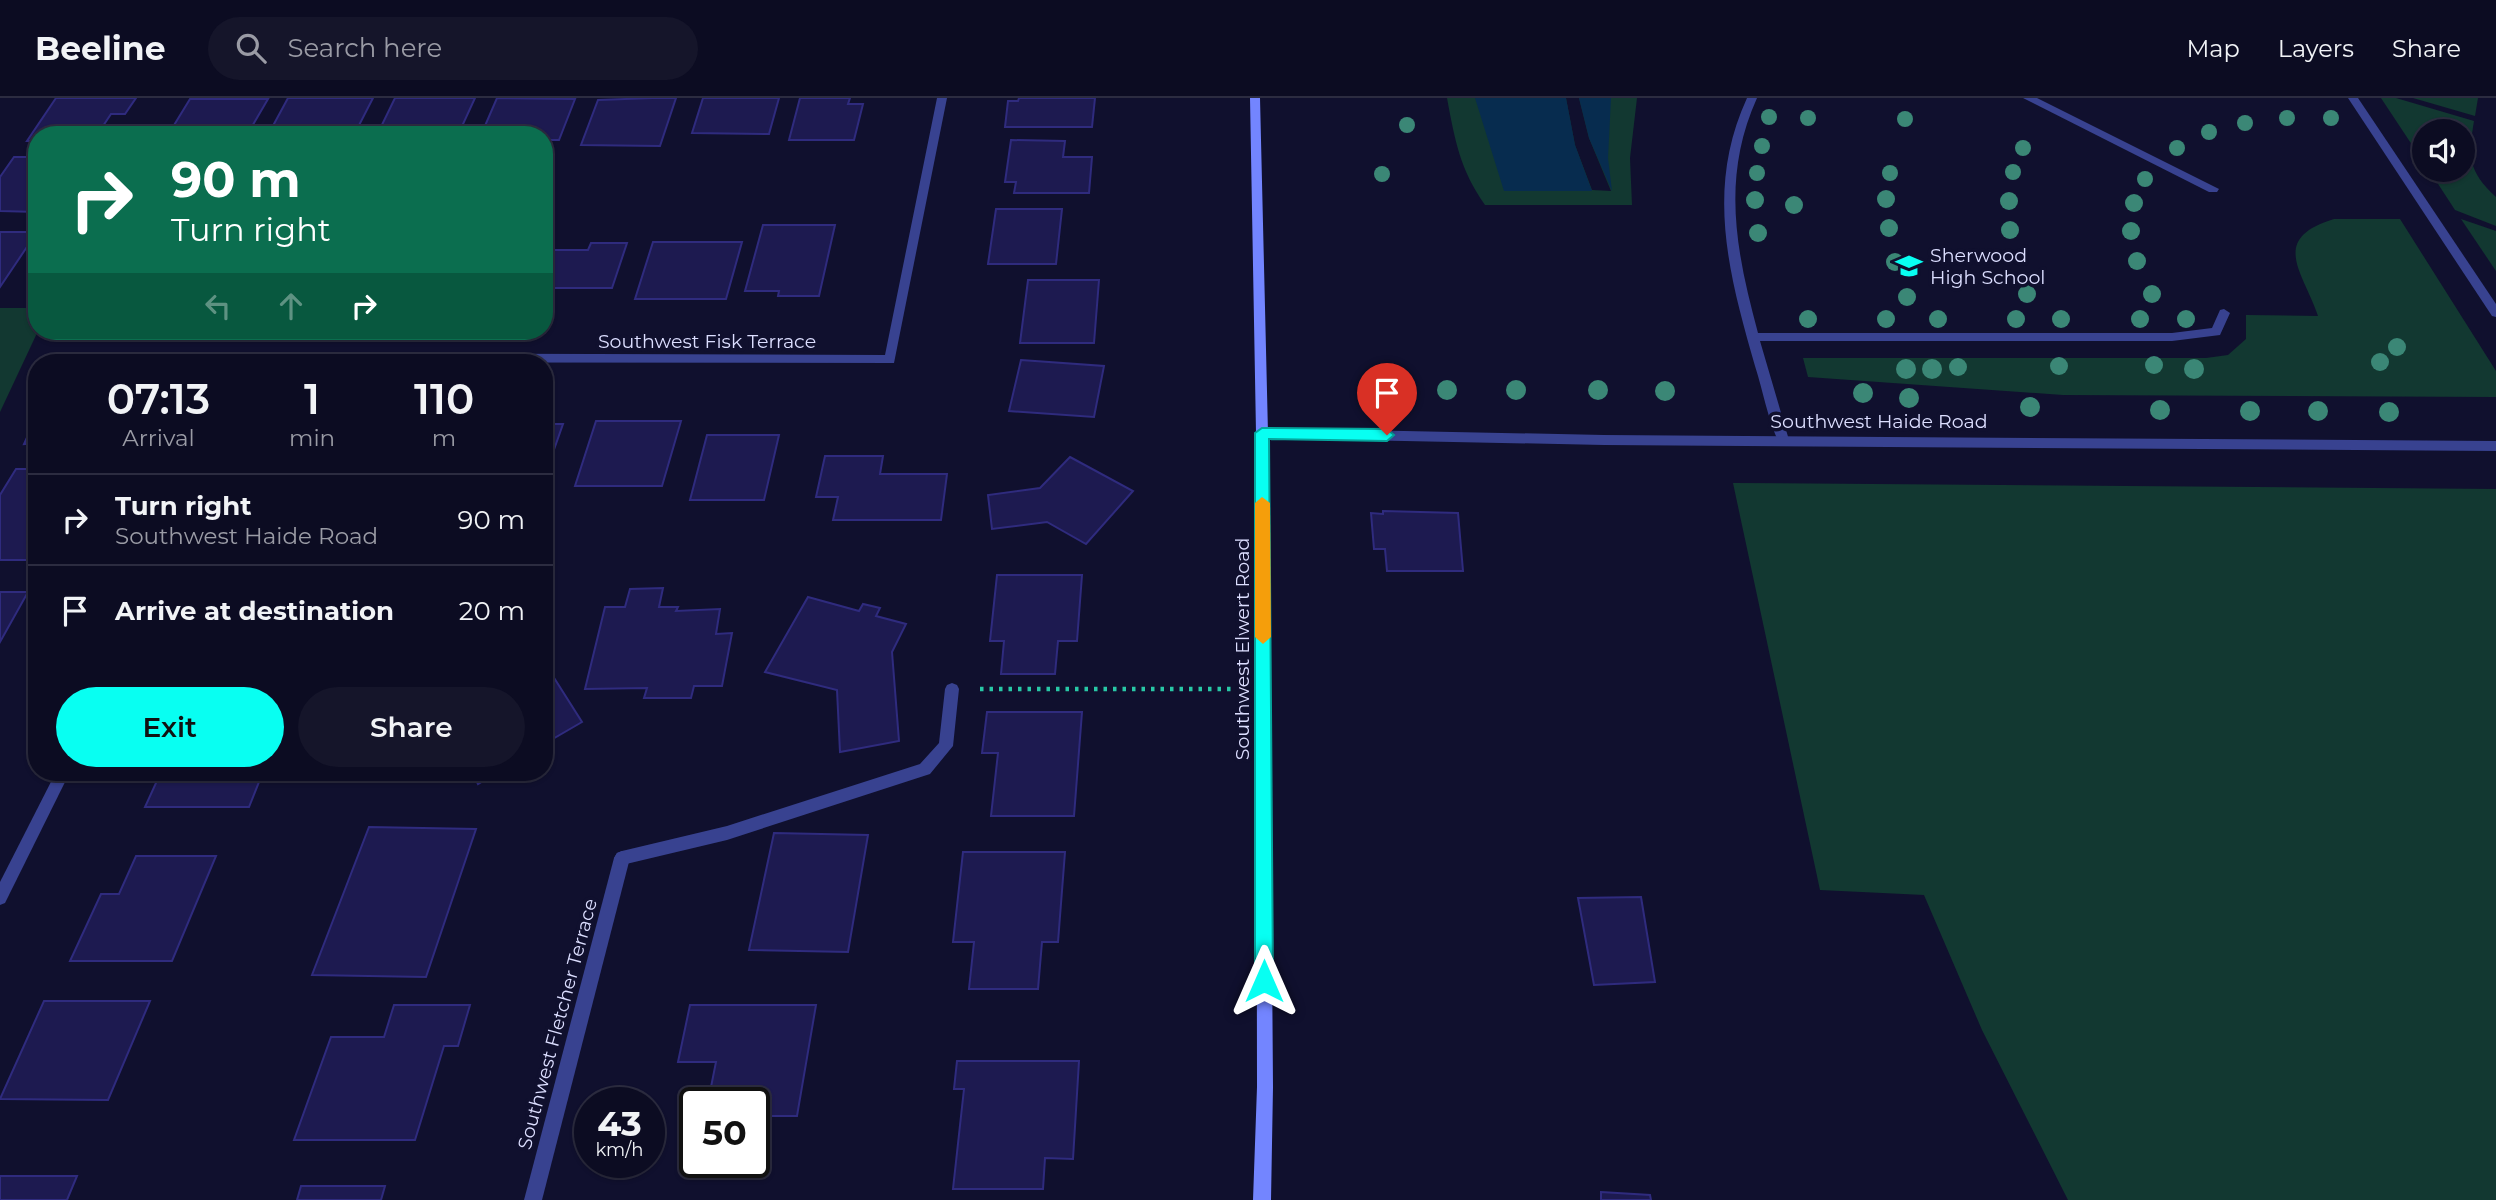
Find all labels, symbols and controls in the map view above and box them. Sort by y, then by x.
search box [208,17,698,80]
text: Beeline [35,28,166,68]
icon: search [232,29,270,67]
text: Search here [288,32,442,64]
text: Map [2186,34,2240,63]
text: Layers [2278,34,2354,63]
text: Share [2392,34,2461,63]
map controls [2412,119,2475,182]
button: sound [2412,119,2475,182]
text: 90 m [171,150,301,209]
icon: right [56,154,147,245]
text: Turn right [171,210,331,249]
place label: Sherwood High School [1930,244,2045,289]
school or university icon: Sherwood High School [1894,251,1924,281]
icon: left [199,287,237,325]
icon: ahead [272,287,310,325]
icon: right [345,287,383,325]
street label: Southwest Fisk Terrace [598,330,816,353]
pin [1357,363,1417,435]
text: 07:13 [107,373,210,425]
text: 1 [304,373,320,425]
text: 110 [414,373,474,425]
icon: arrive [1368,374,1406,412]
street label: Southwest Haide Road [1770,410,1988,433]
text: Arrival [122,424,195,452]
text: min [289,424,335,452]
text: m [432,424,456,452]
text: Turn right [115,490,251,522]
icon: right [56,501,94,539]
text: 90 m [458,504,525,536]
text: Southwest Haide Road [115,522,378,550]
street label: Southwest Elwert Road [1231,538,1254,760]
icon: arrive [56,592,94,630]
text: Arrive at destination [115,595,394,627]
text: 20 m [459,595,525,627]
button: Exit [56,687,284,767]
button: Share [298,687,525,767]
street label: Southwest Fletcher Terrace [513,896,602,1152]
position arrow [1227,944,1301,1018]
speed limit sign: 50 [679,1087,770,1178]
text: 43 [597,1102,642,1145]
text: km/h [595,1139,644,1161]

